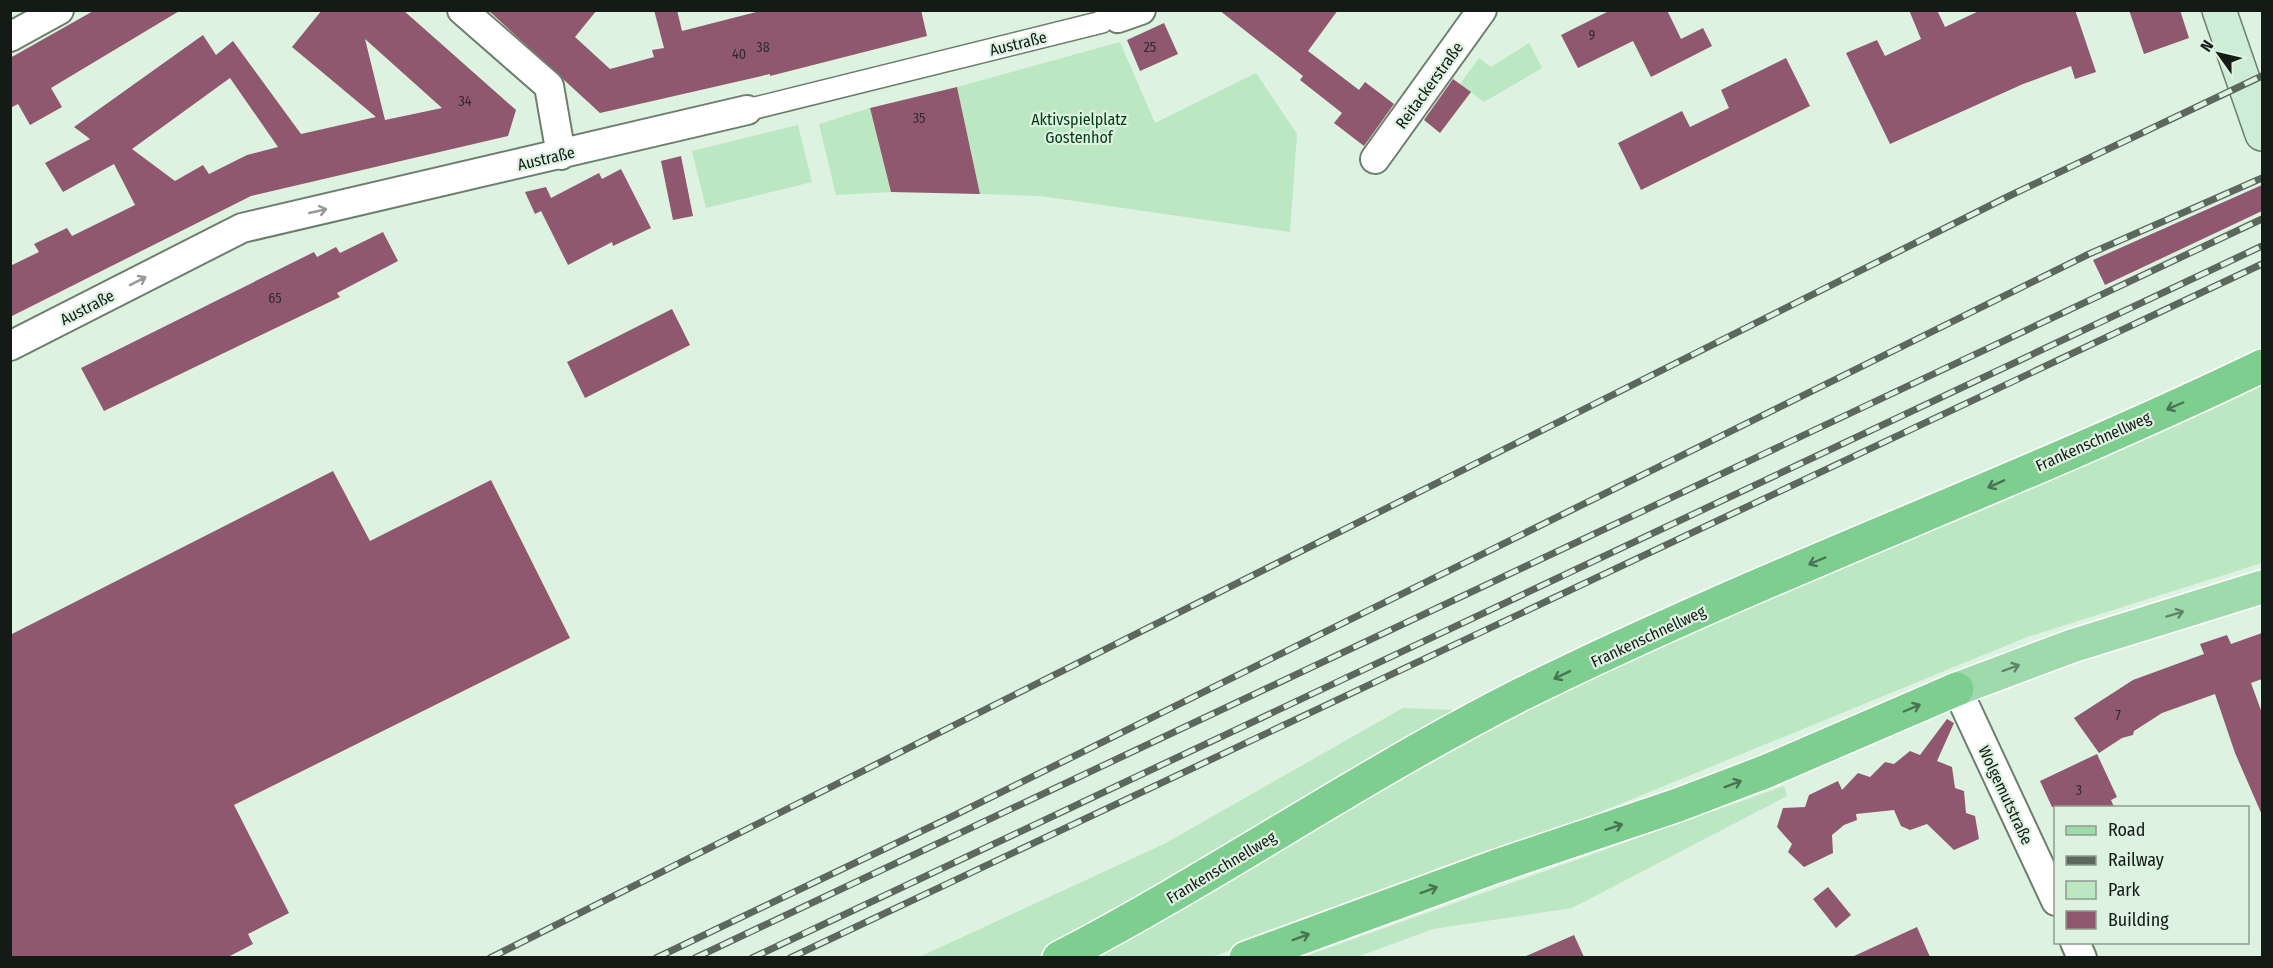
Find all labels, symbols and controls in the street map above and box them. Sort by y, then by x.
north arrow [2189,24,2249,84]
street label: Austraße [988,27,1049,60]
house number: 9 [1589,27,1596,44]
text: N [2196,37,2218,55]
street label: Reitackerstraße [1392,38,1467,132]
house number: 38 [756,39,770,56]
house number: 25 [1144,39,1156,56]
house number: 40 [732,46,746,63]
house number: 34 [458,93,472,110]
house number: 35 [913,110,925,127]
park label: Aktivspielplatz Gostenhof [1031,110,1127,147]
street label: Austraße [516,143,577,174]
one-way arrow [308,204,327,216]
one-way arrow [128,275,146,286]
street label: Austraße [57,286,118,329]
house number: 65 [268,290,282,307]
one-way arrow [2166,401,2184,412]
street label: Frankenschnellweg [2033,407,2154,475]
one-way arrow [1987,479,2005,490]
one-way arrow [1808,556,1827,567]
street label: Frankenschnellweg [1588,601,1709,671]
one-way arrow [2165,607,2184,618]
one-way arrow [2001,661,2020,672]
one-way arrow [1554,670,1572,682]
one-way arrow [1903,702,1921,713]
house number: 7 [2115,707,2121,724]
street label: Wolgemutstraße [1974,743,2037,848]
one-way arrow [1723,777,1741,788]
house number: 3 [2076,782,2082,799]
legend [2054,806,2249,944]
text: Road [2108,819,2145,841]
one-way arrow [1604,821,1623,832]
street label: Frankenschnellweg [1163,827,1280,908]
text: Railway [2108,849,2164,871]
text: Park [2108,879,2141,901]
one-way arrow [1420,884,1438,895]
text: Building [2108,909,2169,931]
one-way arrow [1291,931,1310,942]

